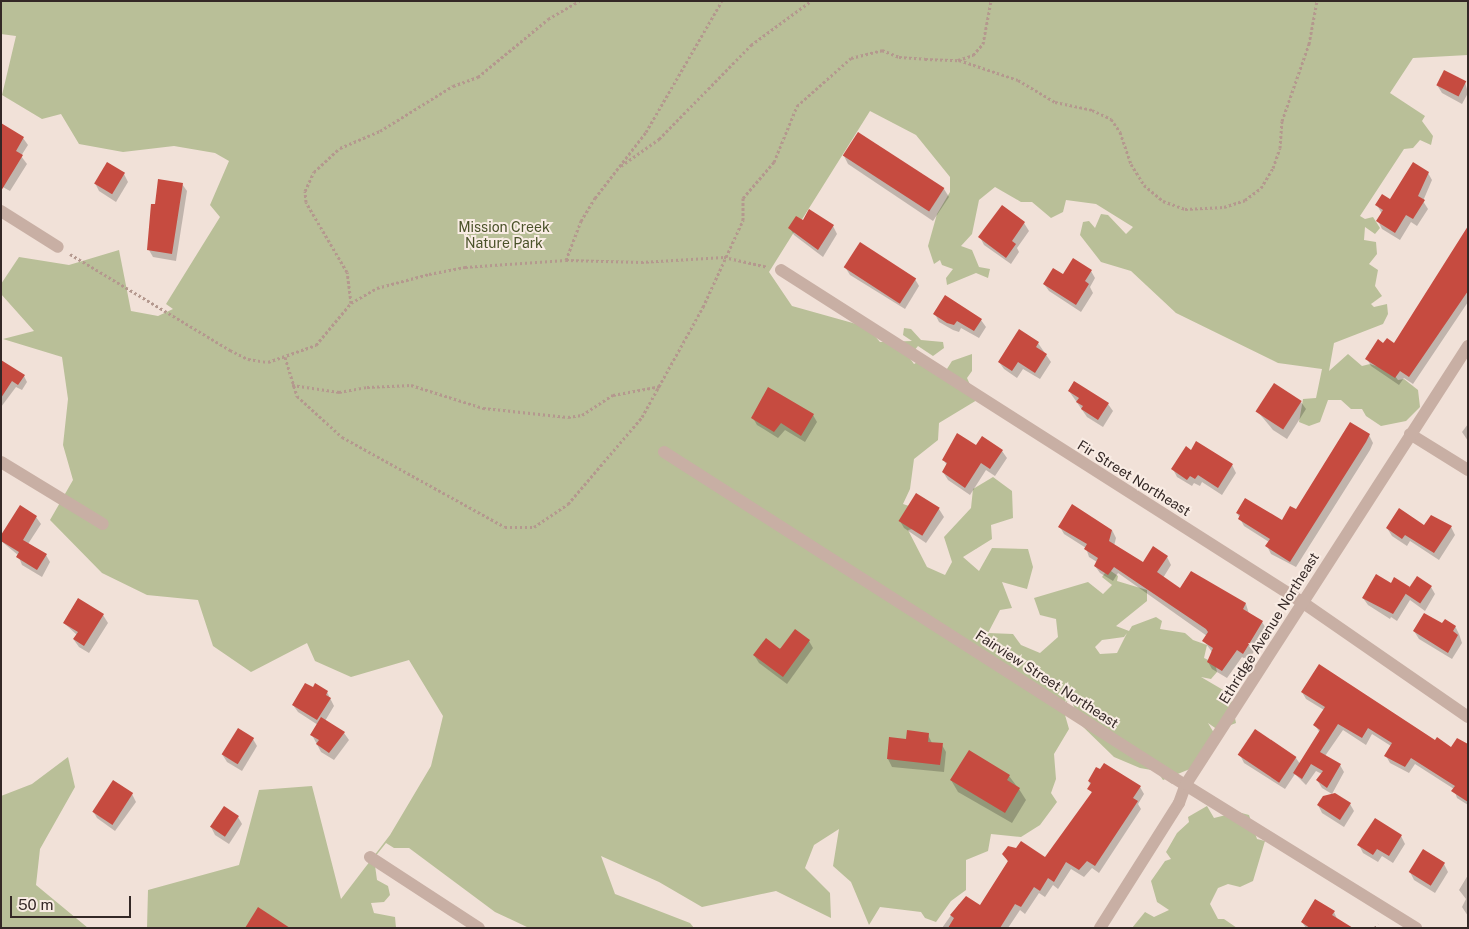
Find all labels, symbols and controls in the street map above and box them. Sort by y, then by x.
park label: Mission Creek Nature Park [458,219,550,252]
street label: Fir Street Northeast [1074,436,1194,520]
street label: Ethridge Avenue Northeast [1215,549,1323,707]
street label: Fairview Street Northeast [972,626,1122,732]
scale bar [12,886,134,918]
text: 50 m [18,896,53,913]

